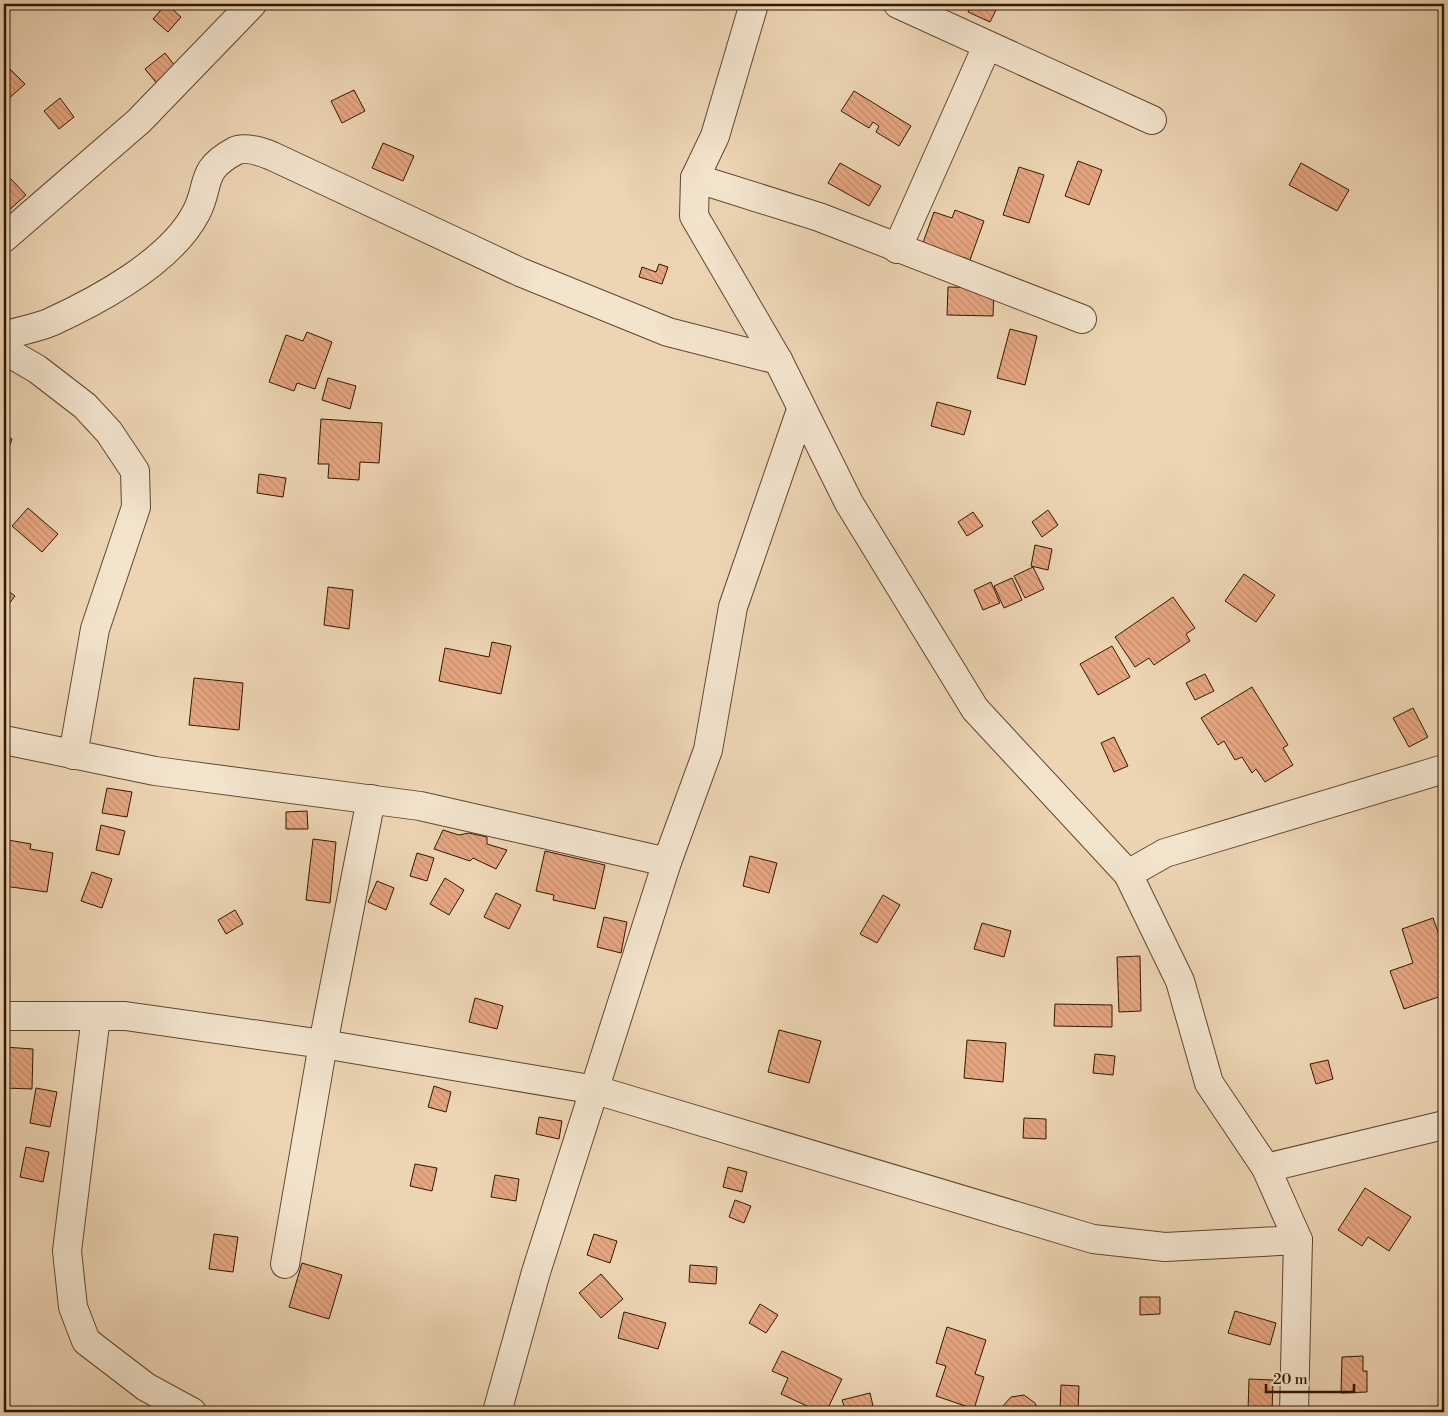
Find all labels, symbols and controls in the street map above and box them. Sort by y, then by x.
scale bar [1266,1361,1353,1393]
text: 20 m [1273,1370,1308,1389]

